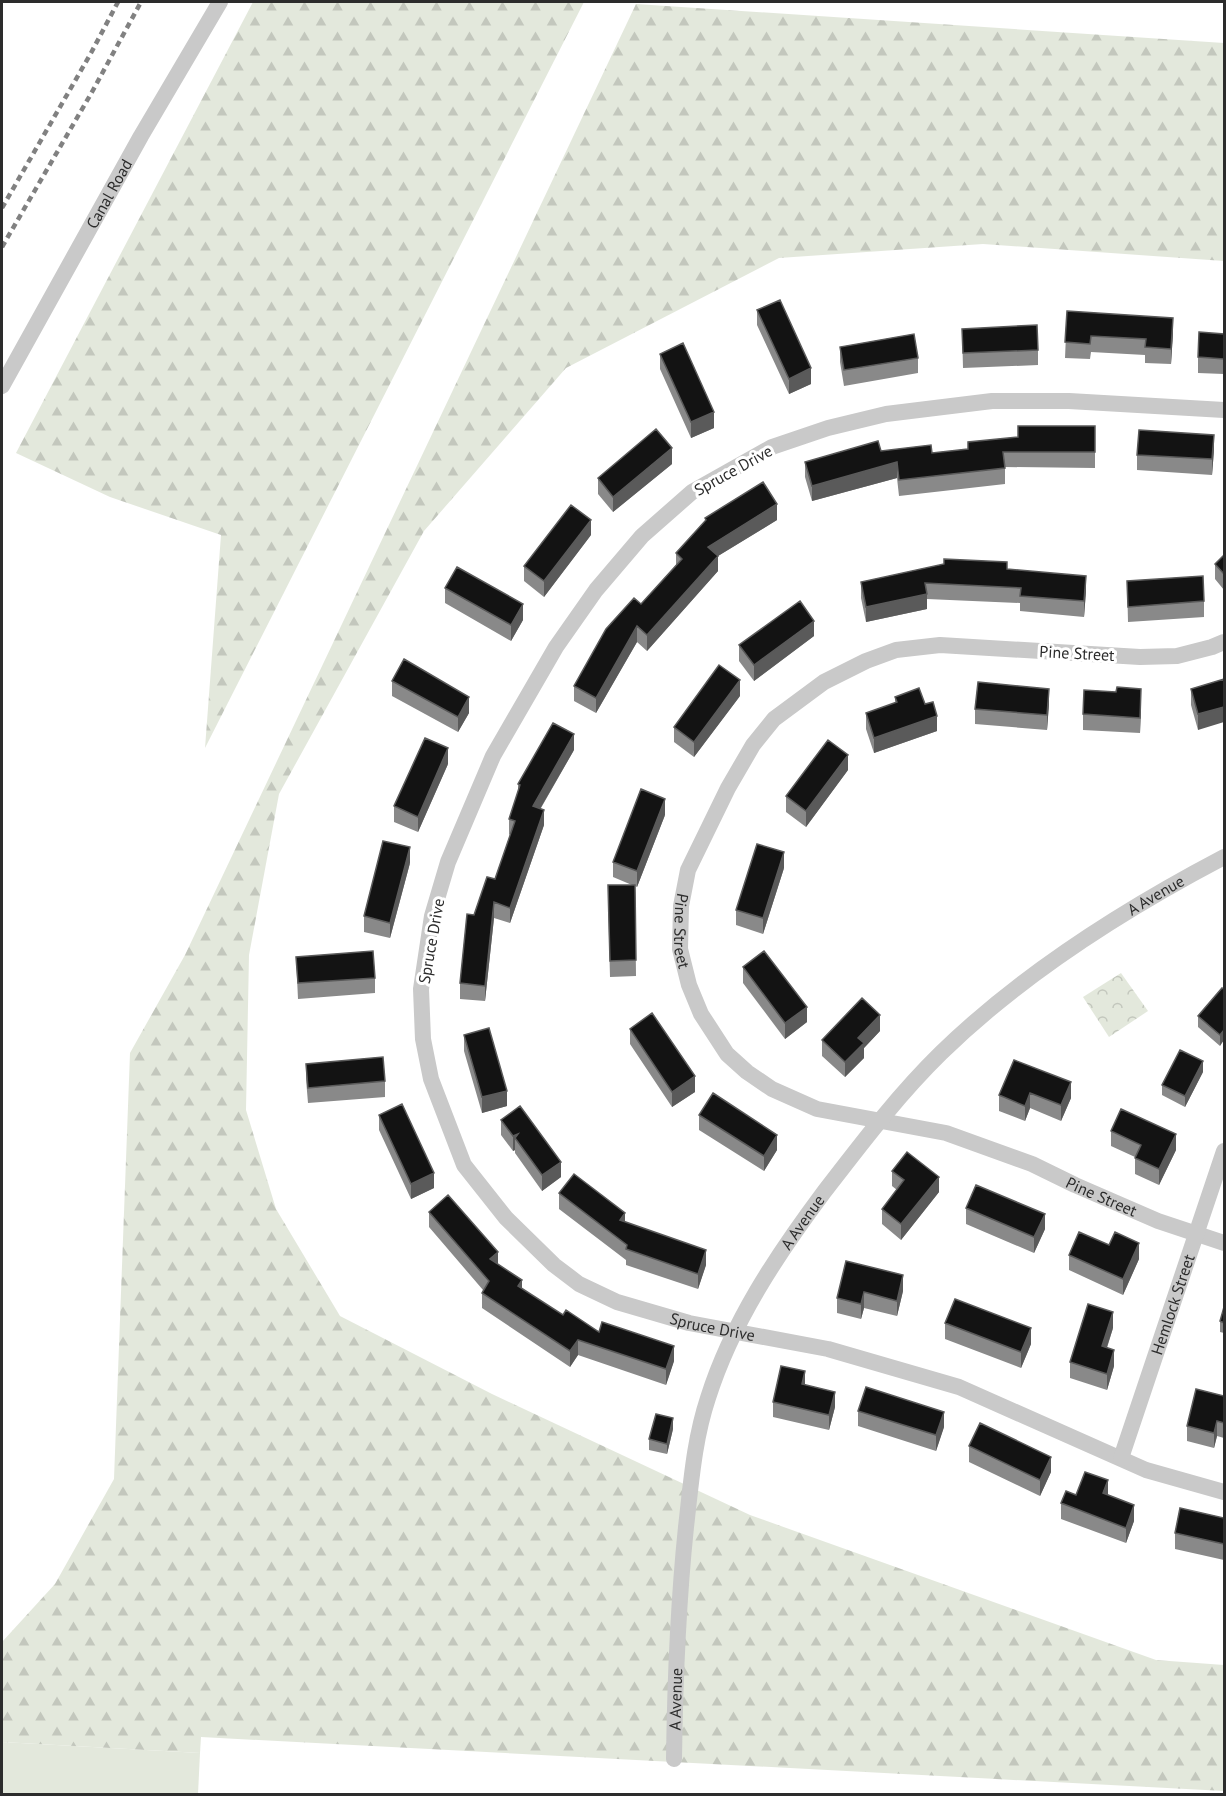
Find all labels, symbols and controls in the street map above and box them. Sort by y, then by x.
street label: Canal Road [82,155,136,232]
street label: Spruce Drive [690,440,776,500]
street label: Pine Street [1039,641,1116,665]
street label: A Avenue [1123,871,1187,919]
street label: Pine Street [670,892,695,971]
street label: Spruce Drive [414,897,448,985]
street label: Pine Street [1063,1172,1141,1221]
street label: A Avenue [776,1191,829,1253]
street label: Hemlock Street [1146,1251,1199,1357]
street label: Spruce Drive [668,1308,757,1345]
street label: A Avenue [664,1667,686,1731]

